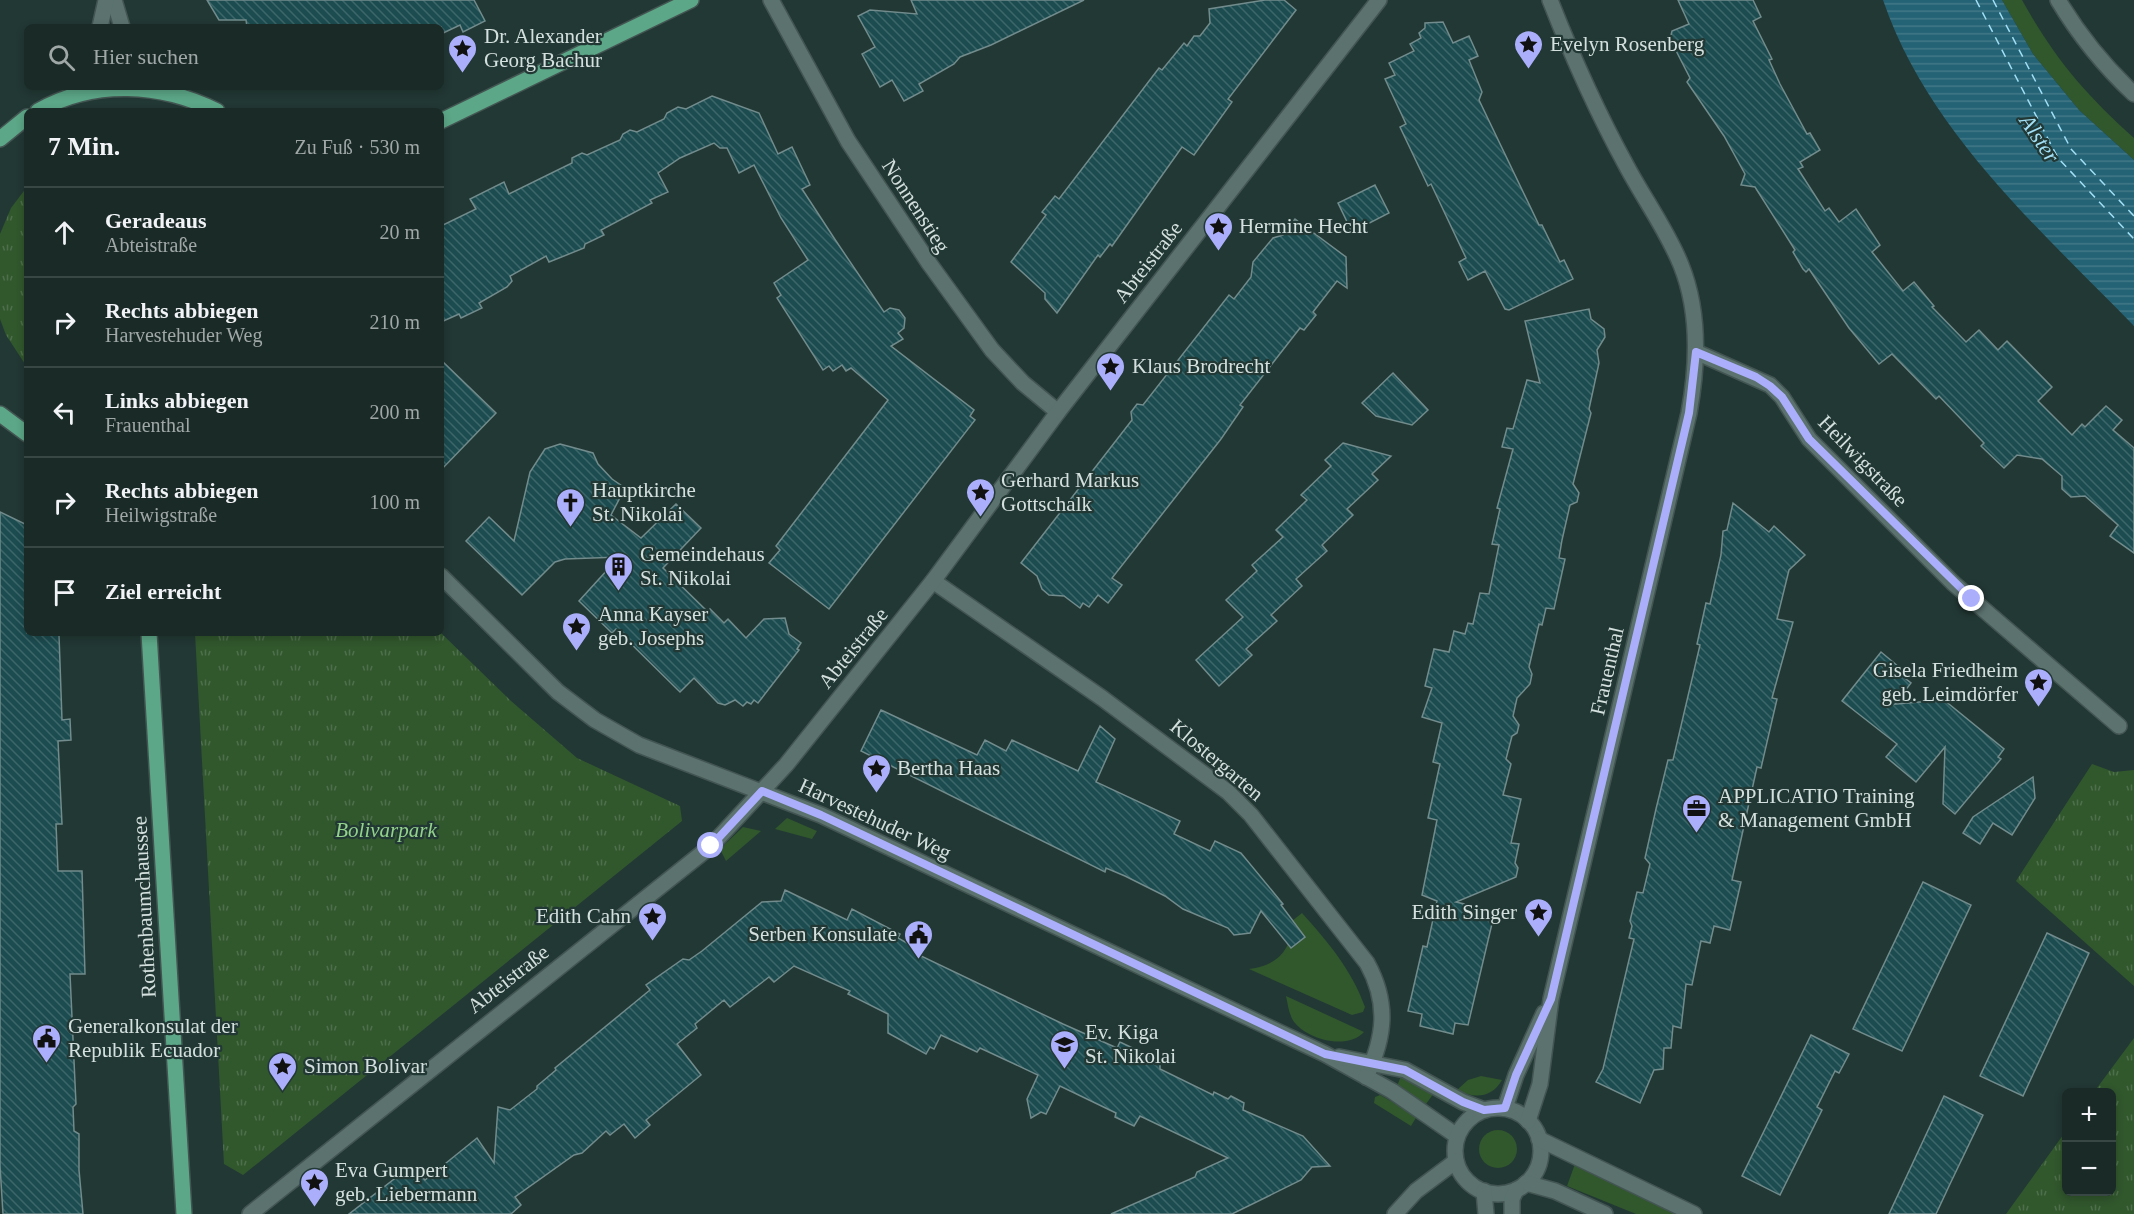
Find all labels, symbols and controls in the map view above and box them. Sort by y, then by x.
search box [24,24,444,90]
place label: Dr. Alexander Georg Bachur [484,24,602,72]
place icon: Evelyn Rosenberg [1513,28,1545,70]
place icon: Dr. Alexander Georg Bachur [447,32,479,74]
place label: Evelyn Rosenberg [1550,32,1705,56]
icon: search [45,41,78,74]
text: Hier suchen [93,44,199,69]
water label: Alster [2013,108,2065,167]
text: 7 Min. [48,132,120,161]
text: Zu Fuß · 530 m [294,136,420,158]
street label: Nonnenstieg [877,155,955,257]
text: Geradeaus [105,208,206,233]
place icon: Hermine Hecht [1202,210,1234,252]
place label: Hermine Hecht [1239,214,1368,238]
icon: ahead [48,216,81,249]
street label: Abteistraße [1109,216,1187,308]
text: 20 m [379,221,420,243]
text: Abteistraße [105,234,197,256]
text: Rechts abbiegen [105,298,258,323]
icon: right [48,306,81,339]
text: 210 m [369,311,420,333]
text: Harvestehuder Weg [105,324,262,346]
place icon: Klaus Brodrecht [1095,350,1127,392]
place label: Klaus Brodrecht [1132,354,1270,378]
text: Links abbiegen [105,388,249,413]
icon: left [48,396,81,429]
text: 200 m [369,401,420,423]
street label: Heilwigstraße [1813,410,1913,512]
text: Frauenthal [105,414,191,436]
place label: Gerhard Markus Gottschalk [1001,468,1139,516]
place icon: Gerhard Markus Gottschalk [964,476,996,518]
text: Rechts abbiegen [105,478,258,503]
place label: Hauptkirche St. Nikolai [592,478,696,526]
icon: right [48,486,81,519]
church icon: Hauptkirche St. Nikolai [555,486,587,528]
text: 100 m [369,491,420,513]
text: Heilwigstraße [105,504,217,526]
place label: Gemeindehaus St. Nikolai [640,542,765,590]
building icon: Gemeindehaus St. Nikolai [603,550,635,592]
icon: arrive [48,576,81,609]
text: Ziel erreicht [105,579,221,604]
route end [1958,585,1984,611]
place label: Anna Kayser geb. Josephs [598,602,708,650]
street label: Abteistraße [813,603,893,693]
place icon: Anna Kayser geb. Josephs [561,610,593,652]
street label: Frauenthal [1585,624,1629,717]
place label: Gisela Friedheim geb. Leimdörfer [1873,658,2018,706]
place icon: Gisela Friedheim geb. Leimdörfer [2023,666,2055,708]
street label: Klostergarten [1166,714,1269,806]
place icon: Bertha Haas [860,752,892,794]
place label: Bertha Haas [897,756,1000,780]
street label: Harvestehuder Weg [795,773,955,865]
place label: APPLICATIO Training & Management GmbH [1718,784,1915,832]
office icon: APPLICATIO Training & Management GmbH [1681,792,1713,834]
street label: Rothenbaumchaussee [127,816,161,998]
park label: Bolivarpark [335,818,437,842]
route start [697,832,723,858]
place icon: Edith Singer [1522,896,1554,938]
place icon: Edith Cahn [636,900,668,942]
place label: Edith Singer [1411,900,1517,924]
place label: Edith Cahn [536,904,631,928]
public building icon: Serben Konsulate [902,918,934,960]
place label: Serben Konsulate [748,922,897,946]
street label: Abteistraße [462,940,554,1018]
place label: Generalkonsulat der Republik Ecuador [68,1014,238,1062]
place label: Ev. Kiga St. Nikolai [1085,1020,1176,1068]
public building icon: Generalkonsulat der Republik Ecuador [31,1022,63,1064]
school or university icon: Ev. Kiga St. Nikolai [1048,1028,1080,1070]
place icon: Simon Bolivar [267,1050,299,1092]
place label: Simon Bolivar [304,1054,427,1078]
map controls [2062,1088,2116,1196]
button: + [2062,1088,2116,1142]
button: − [2062,1142,2116,1196]
place label: Eva Gumpert geb. Liebermann [335,1158,478,1206]
place icon: Eva Gumpert geb. Liebermann [298,1166,330,1208]

